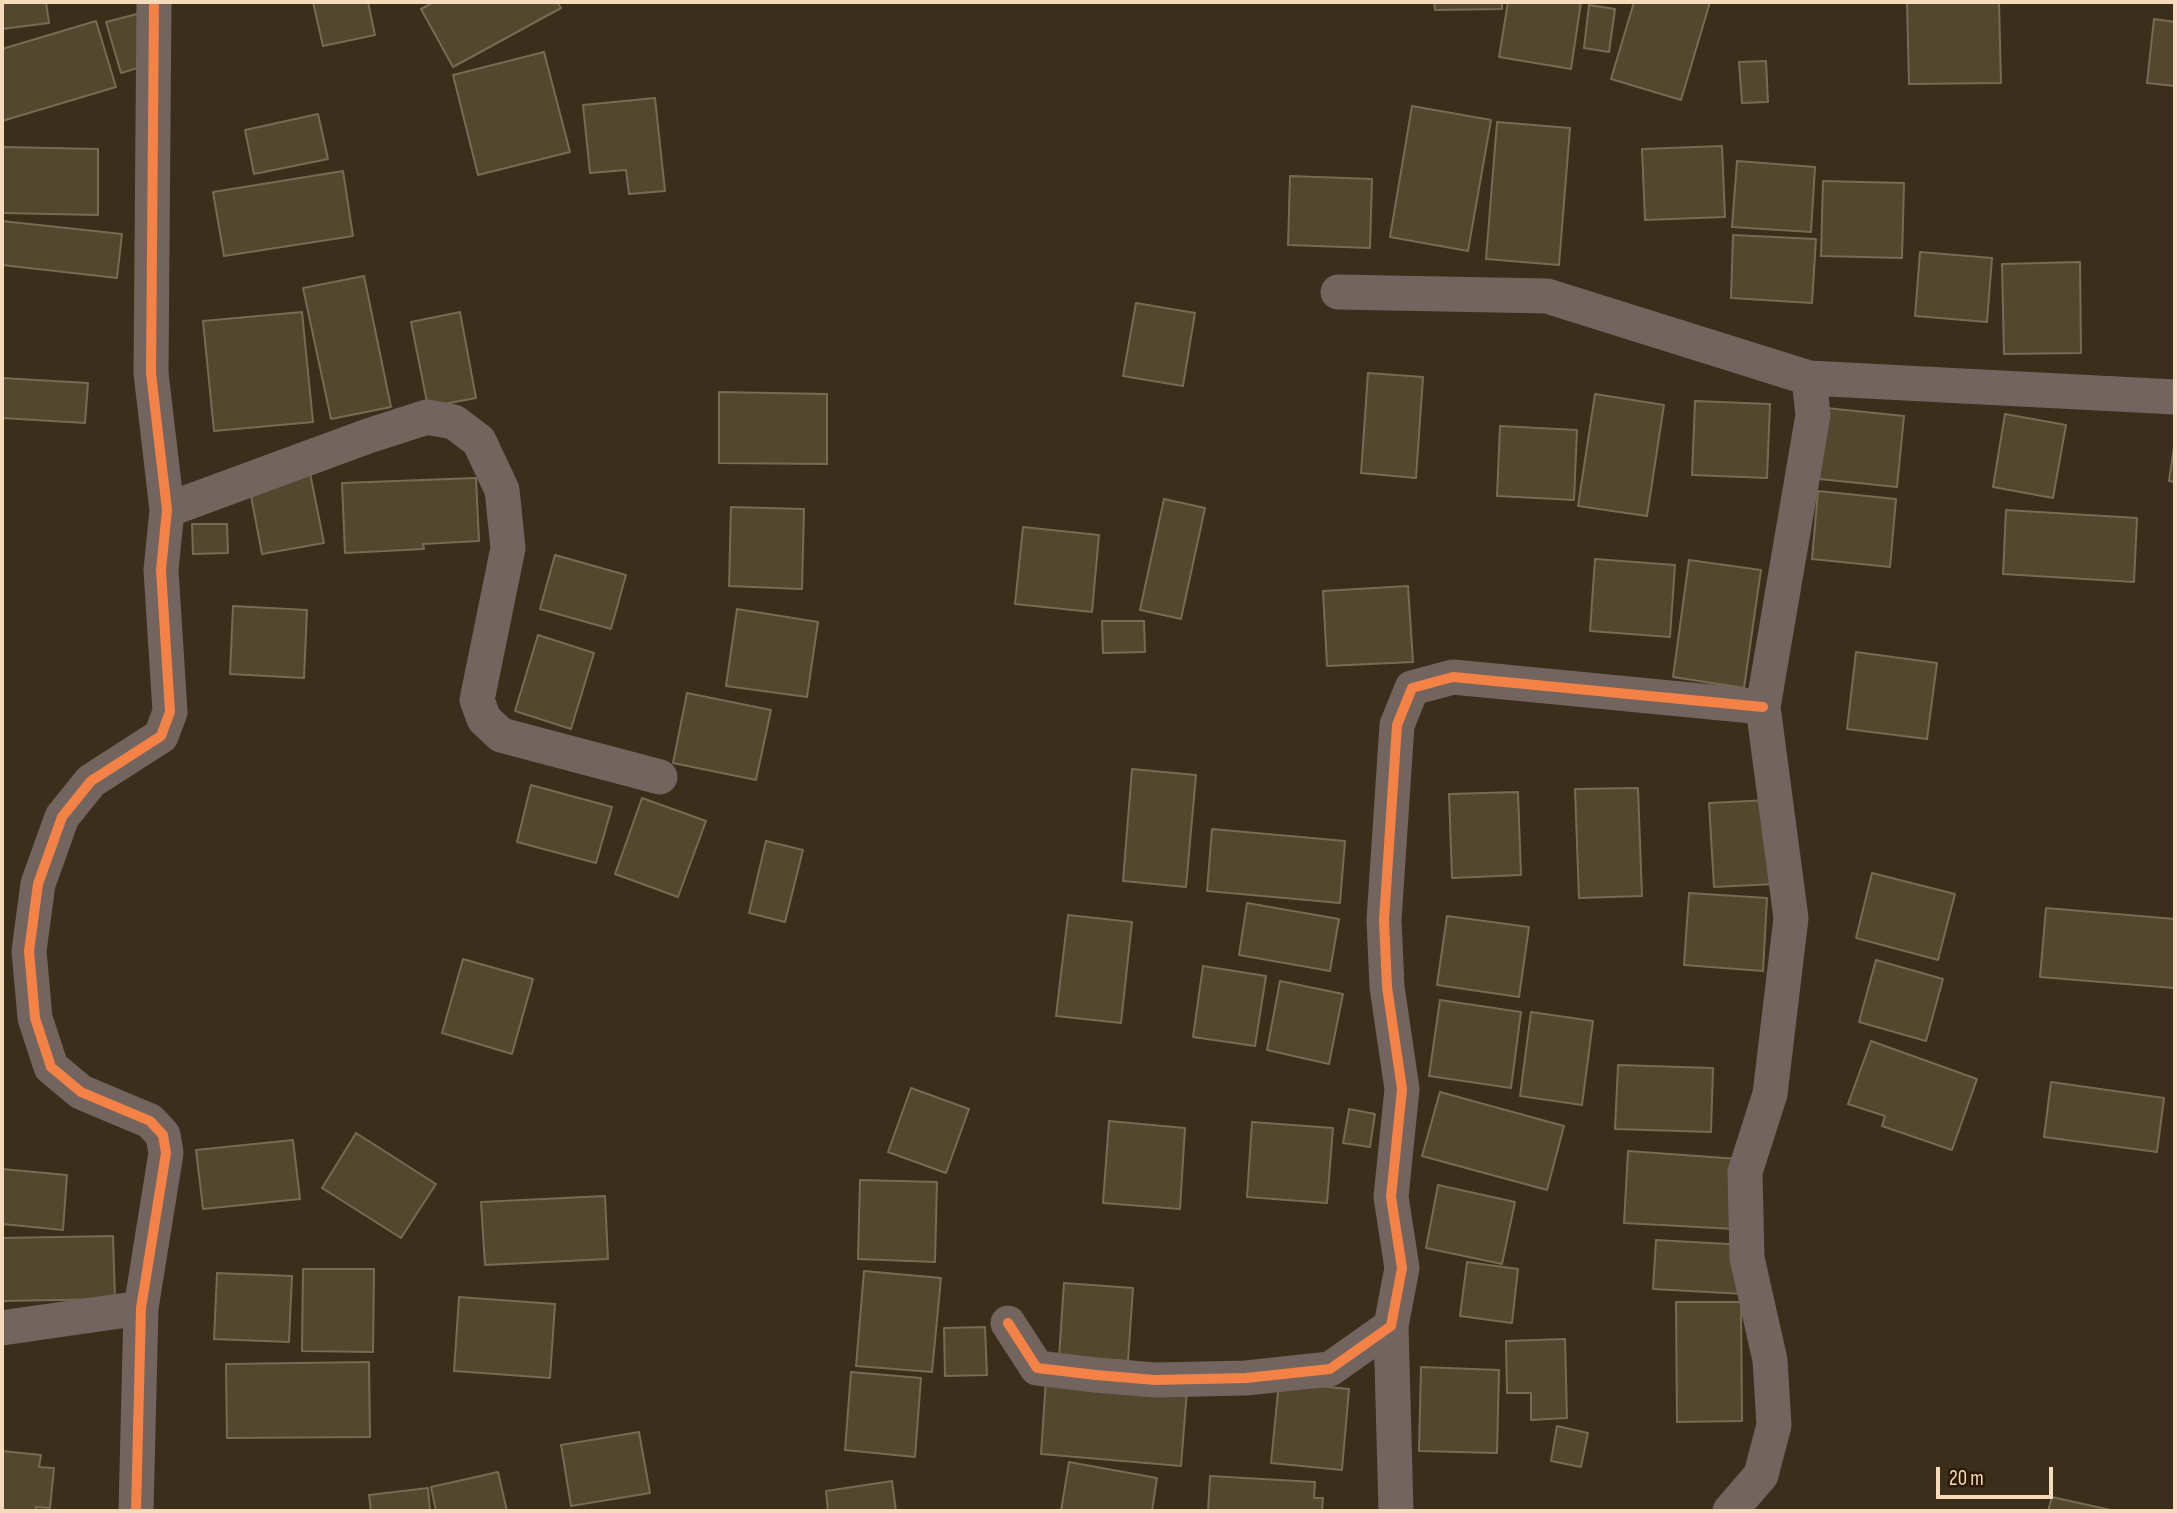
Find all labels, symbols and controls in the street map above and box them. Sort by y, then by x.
scale bar [1939,1454,2056,1498]
text: 20 m [1949,1466,1984,1491]

